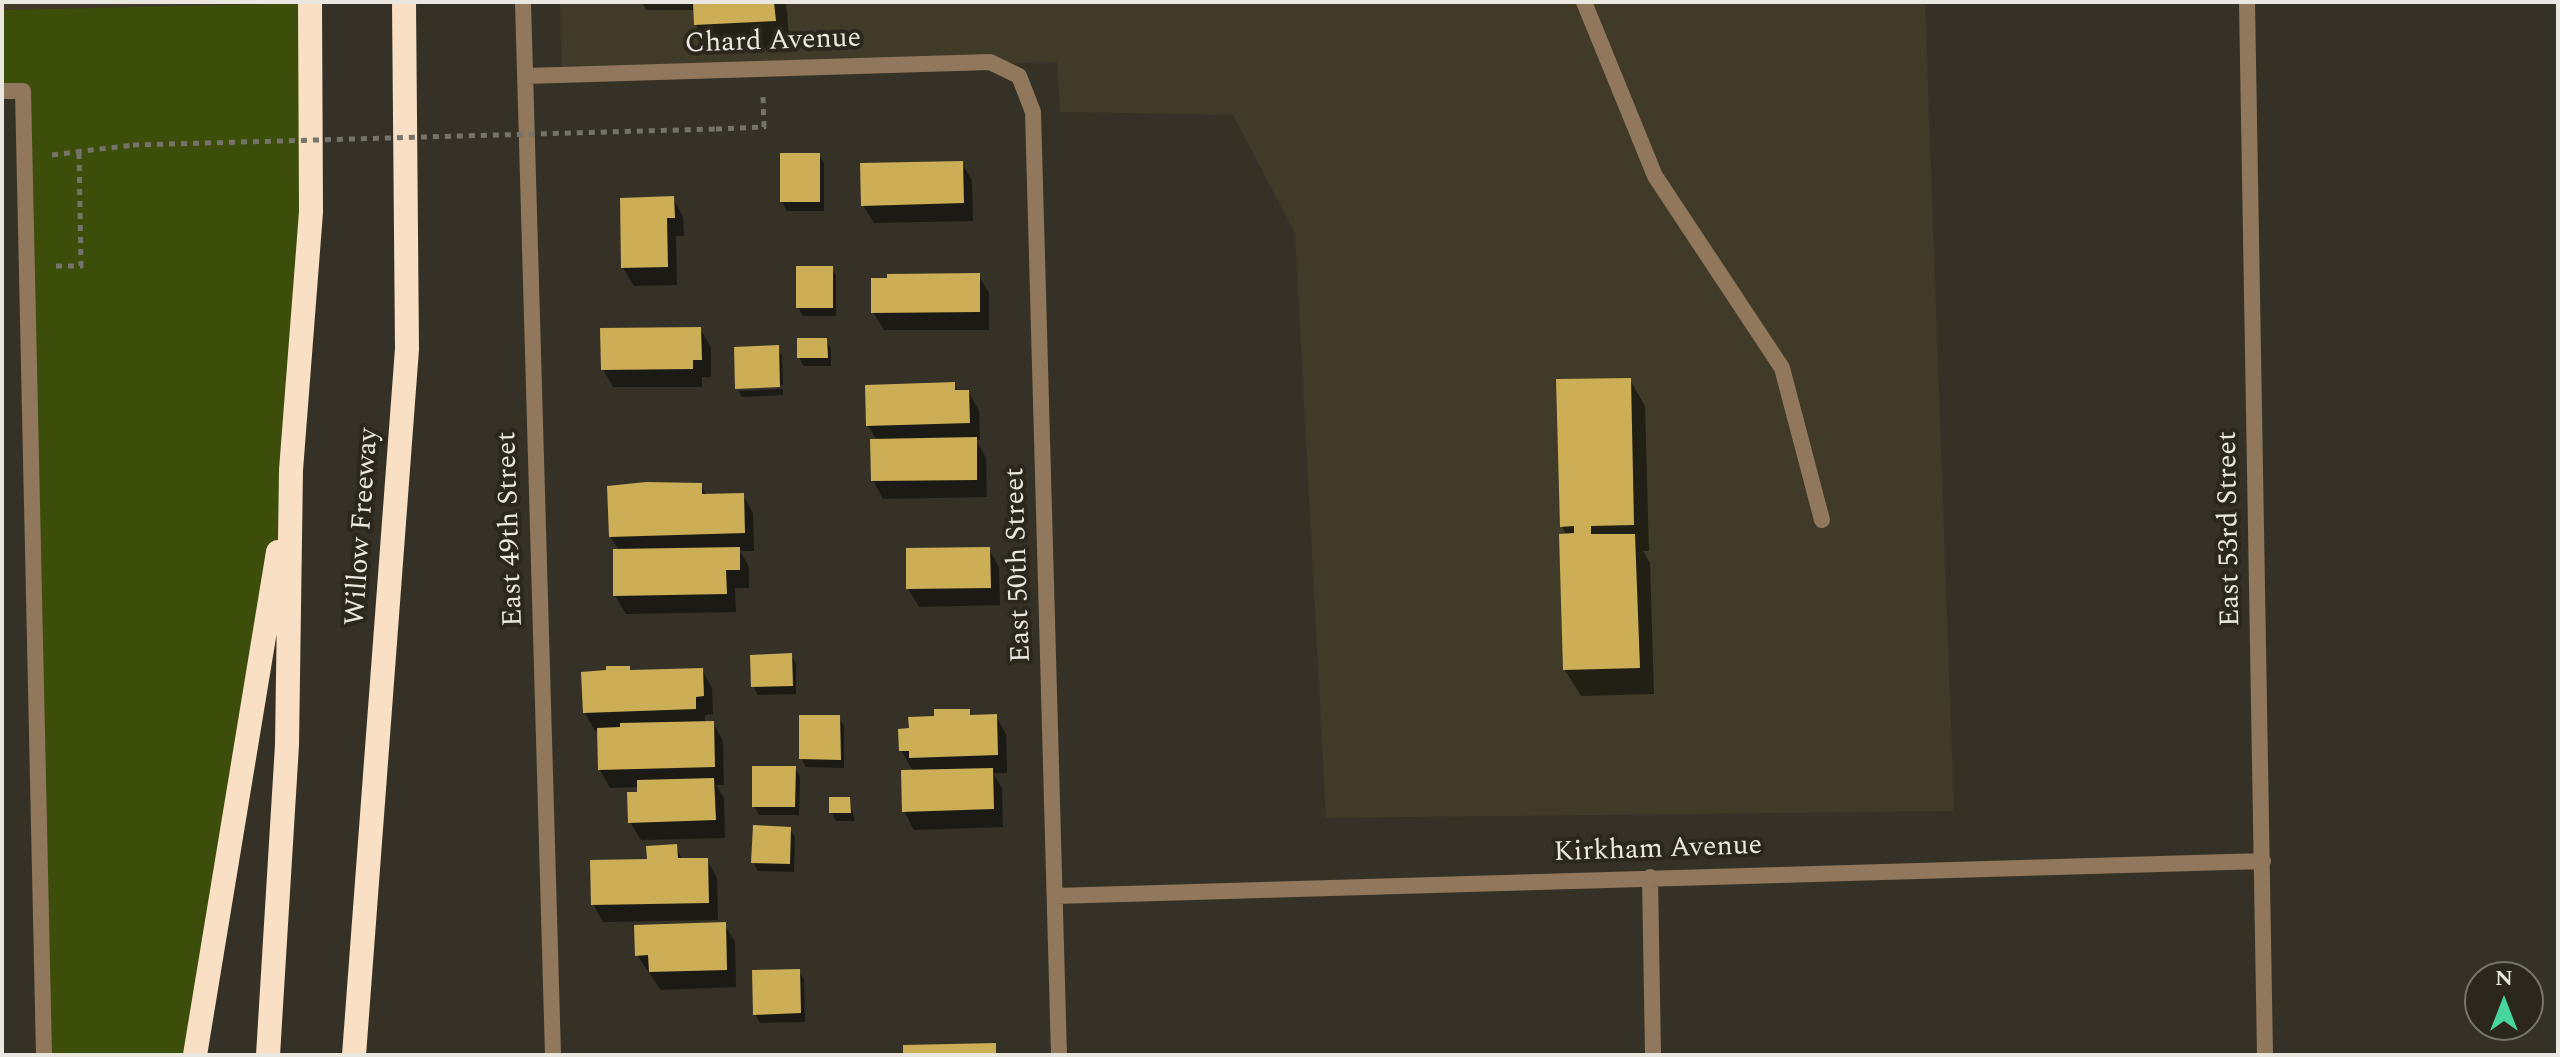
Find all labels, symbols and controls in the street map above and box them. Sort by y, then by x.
street label: Chard Avenue [684,23,862,63]
street label: Willow Freeway [340,427,388,627]
street label: East 49th Street [492,431,532,627]
street label: East 53rd Street [2212,431,2250,627]
street label: East 50th Street [1000,467,1040,663]
street label: Kirkham Avenue [1553,831,1763,871]
north arrow [2464,961,2544,1041]
text: N [2495,962,2513,995]

